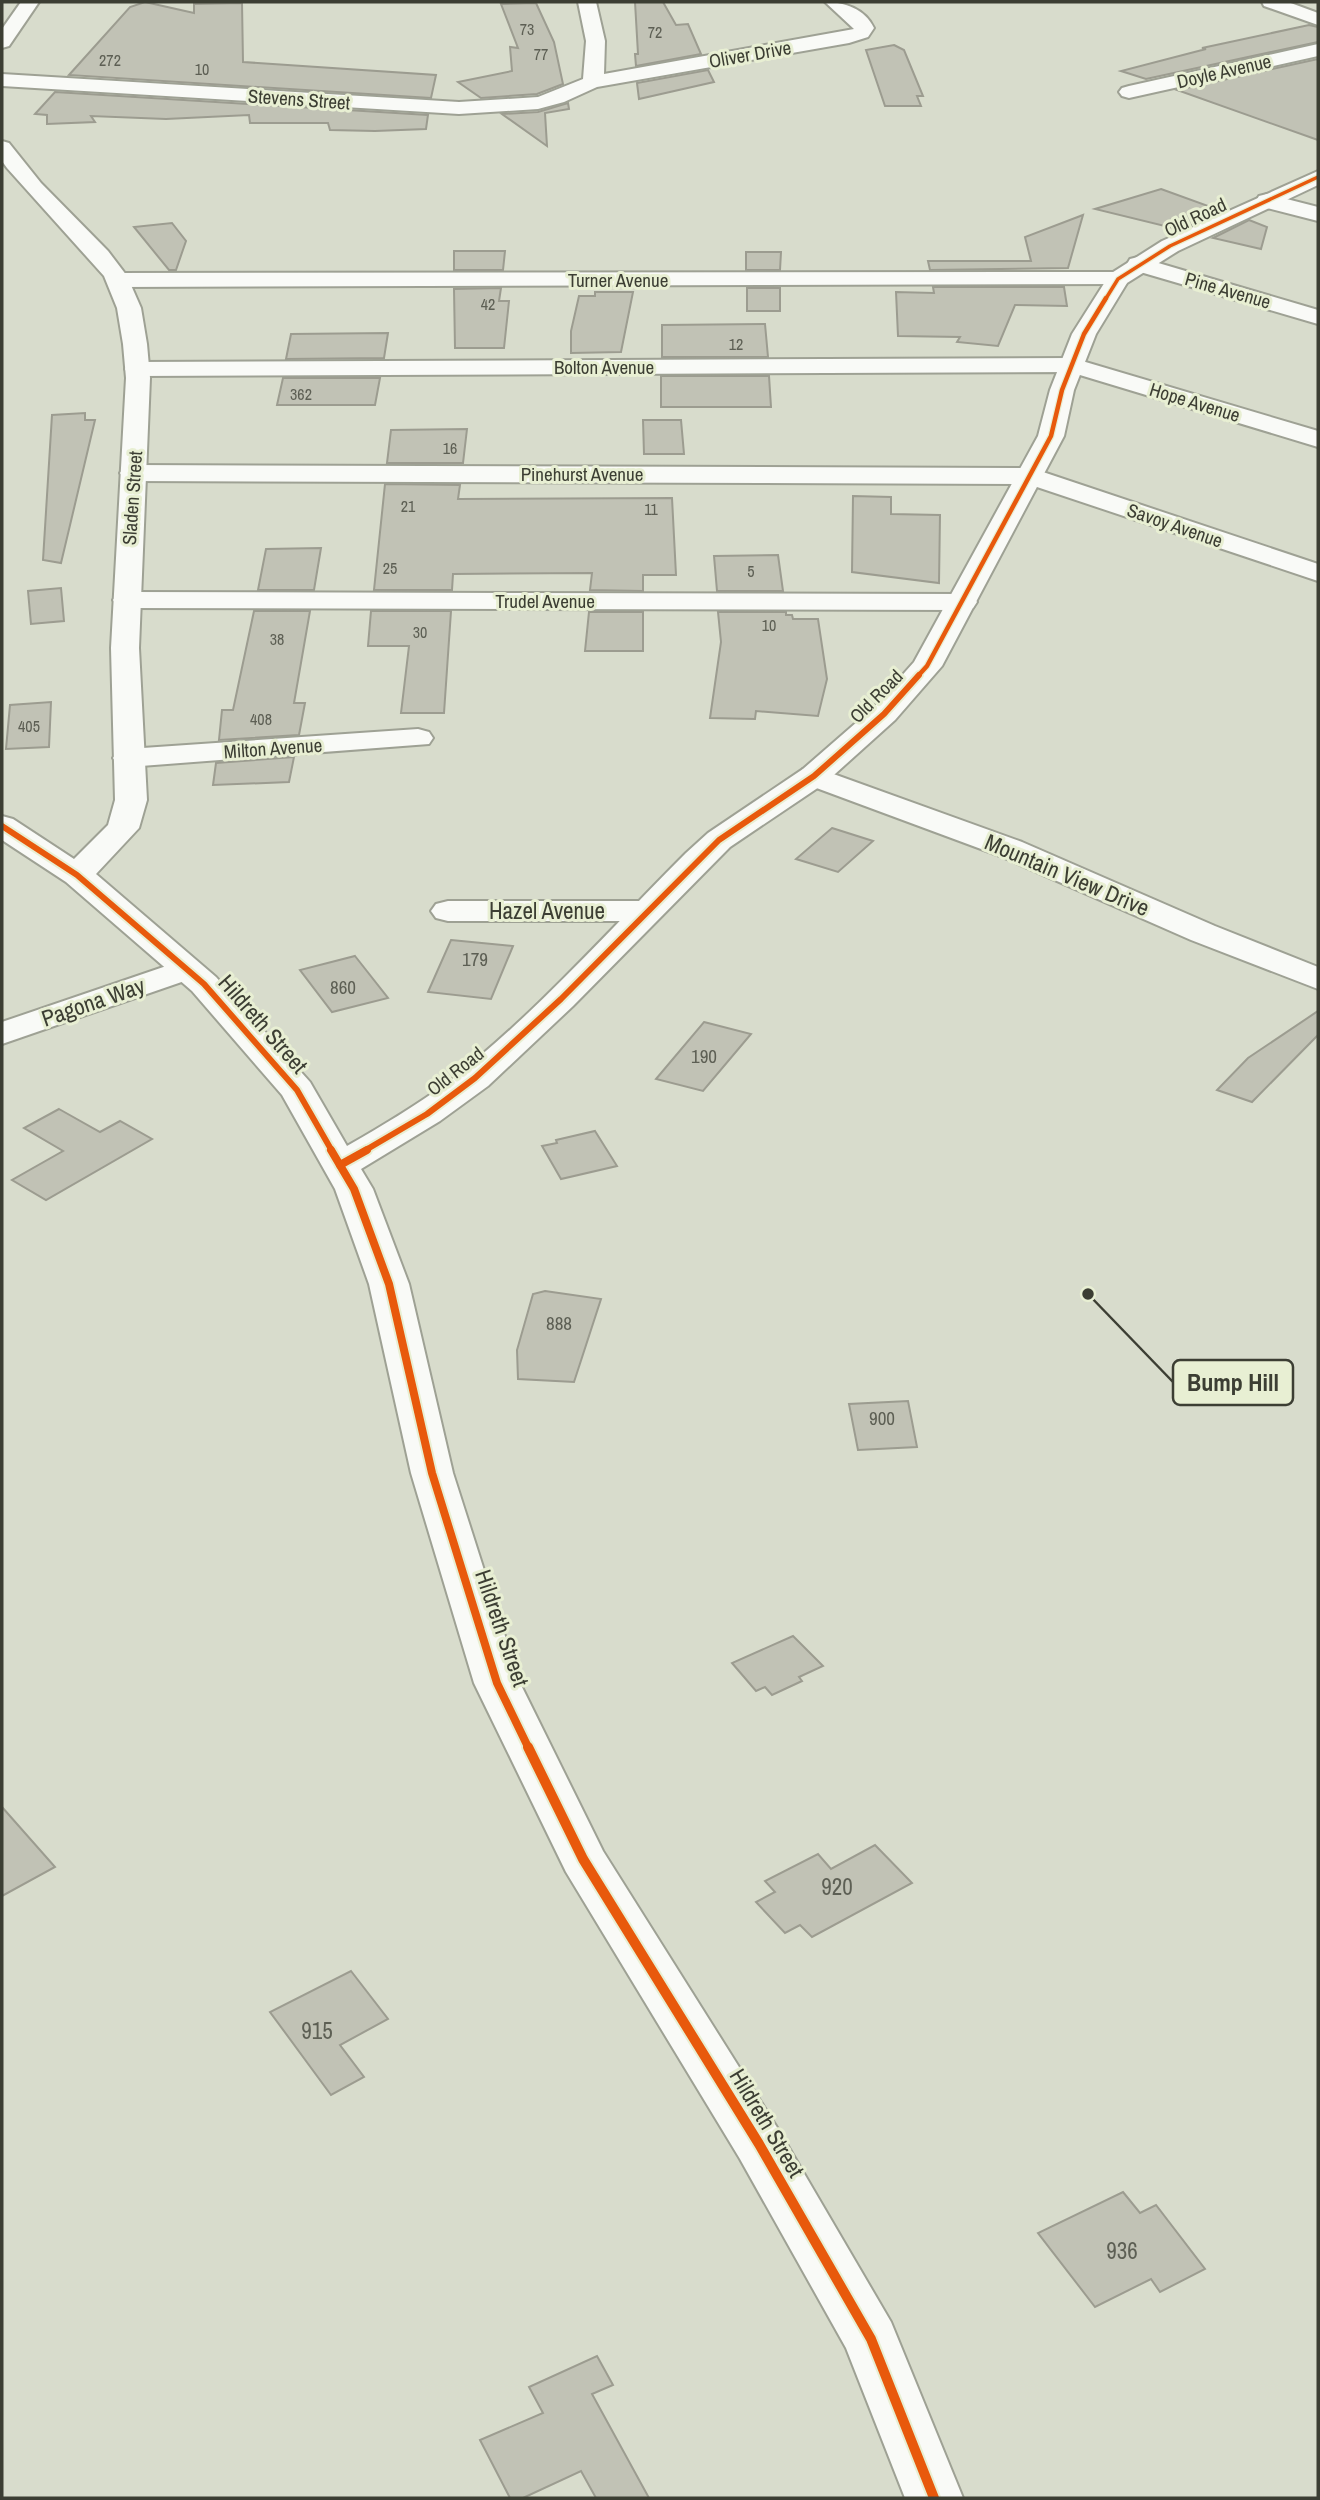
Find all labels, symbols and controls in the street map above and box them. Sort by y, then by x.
house number: 73 [520,18,534,40]
house number: 72 [648,21,662,43]
street label: Oliver Drive [707,34,793,74]
house number: 77 [534,43,548,65]
street label: Doyle Avenue [1174,48,1274,94]
house number: 272 [99,49,121,71]
house number: 10 [195,58,209,80]
street label: Stevens Street [247,82,352,116]
street label: Old Road [1160,191,1230,243]
street label: Pine Avenue [1182,265,1274,315]
street label: Turner Avenue [568,267,668,293]
house number: 42 [481,293,495,315]
house number: 12 [729,333,743,355]
street label: Bolton Avenue [554,354,654,380]
street label: Hope Avenue [1147,376,1243,428]
house number: 362 [290,383,312,405]
house number: 16 [443,437,457,459]
street label: Sladen Street [116,449,148,546]
street label: Pinehurst Avenue [521,461,643,487]
house number: 21 [401,495,416,517]
street label: Savoy Avenue [1124,497,1226,553]
house number: 11 [644,498,659,520]
house number: 25 [383,557,397,579]
house number: 5 [747,560,755,582]
street label: Trudel Avenue [495,588,595,614]
house number: 10 [762,614,776,636]
house number: 30 [413,621,427,643]
house number: 38 [270,628,284,650]
street label: Old Road [844,664,908,728]
house number: 408 [250,708,272,730]
house number: 405 [18,715,40,737]
street label: Milton Avenue [223,732,323,764]
street label: Mountain View Drive [980,826,1154,923]
street label: Hazel Avenue [489,895,605,926]
house number: 179 [462,946,488,972]
street label: Hildreth Street [212,968,315,1080]
street label: Pagona Way [37,969,149,1034]
house number: 860 [330,974,356,1000]
street label: Old Road [421,1040,489,1102]
house number: 190 [691,1043,717,1069]
house number: 888 [546,1310,572,1336]
callout: Bump Hill [1173,1360,1293,1405]
text: Bump Hill [1187,1366,1279,1398]
house number: 900 [869,1405,895,1431]
street label: Hildreth Street [468,1565,537,1690]
house number: 920 [821,1871,853,1902]
house number: 915 [301,2015,333,2046]
street label: Hildreth Street [723,2063,812,2183]
house number: 936 [1106,2235,1138,2266]

